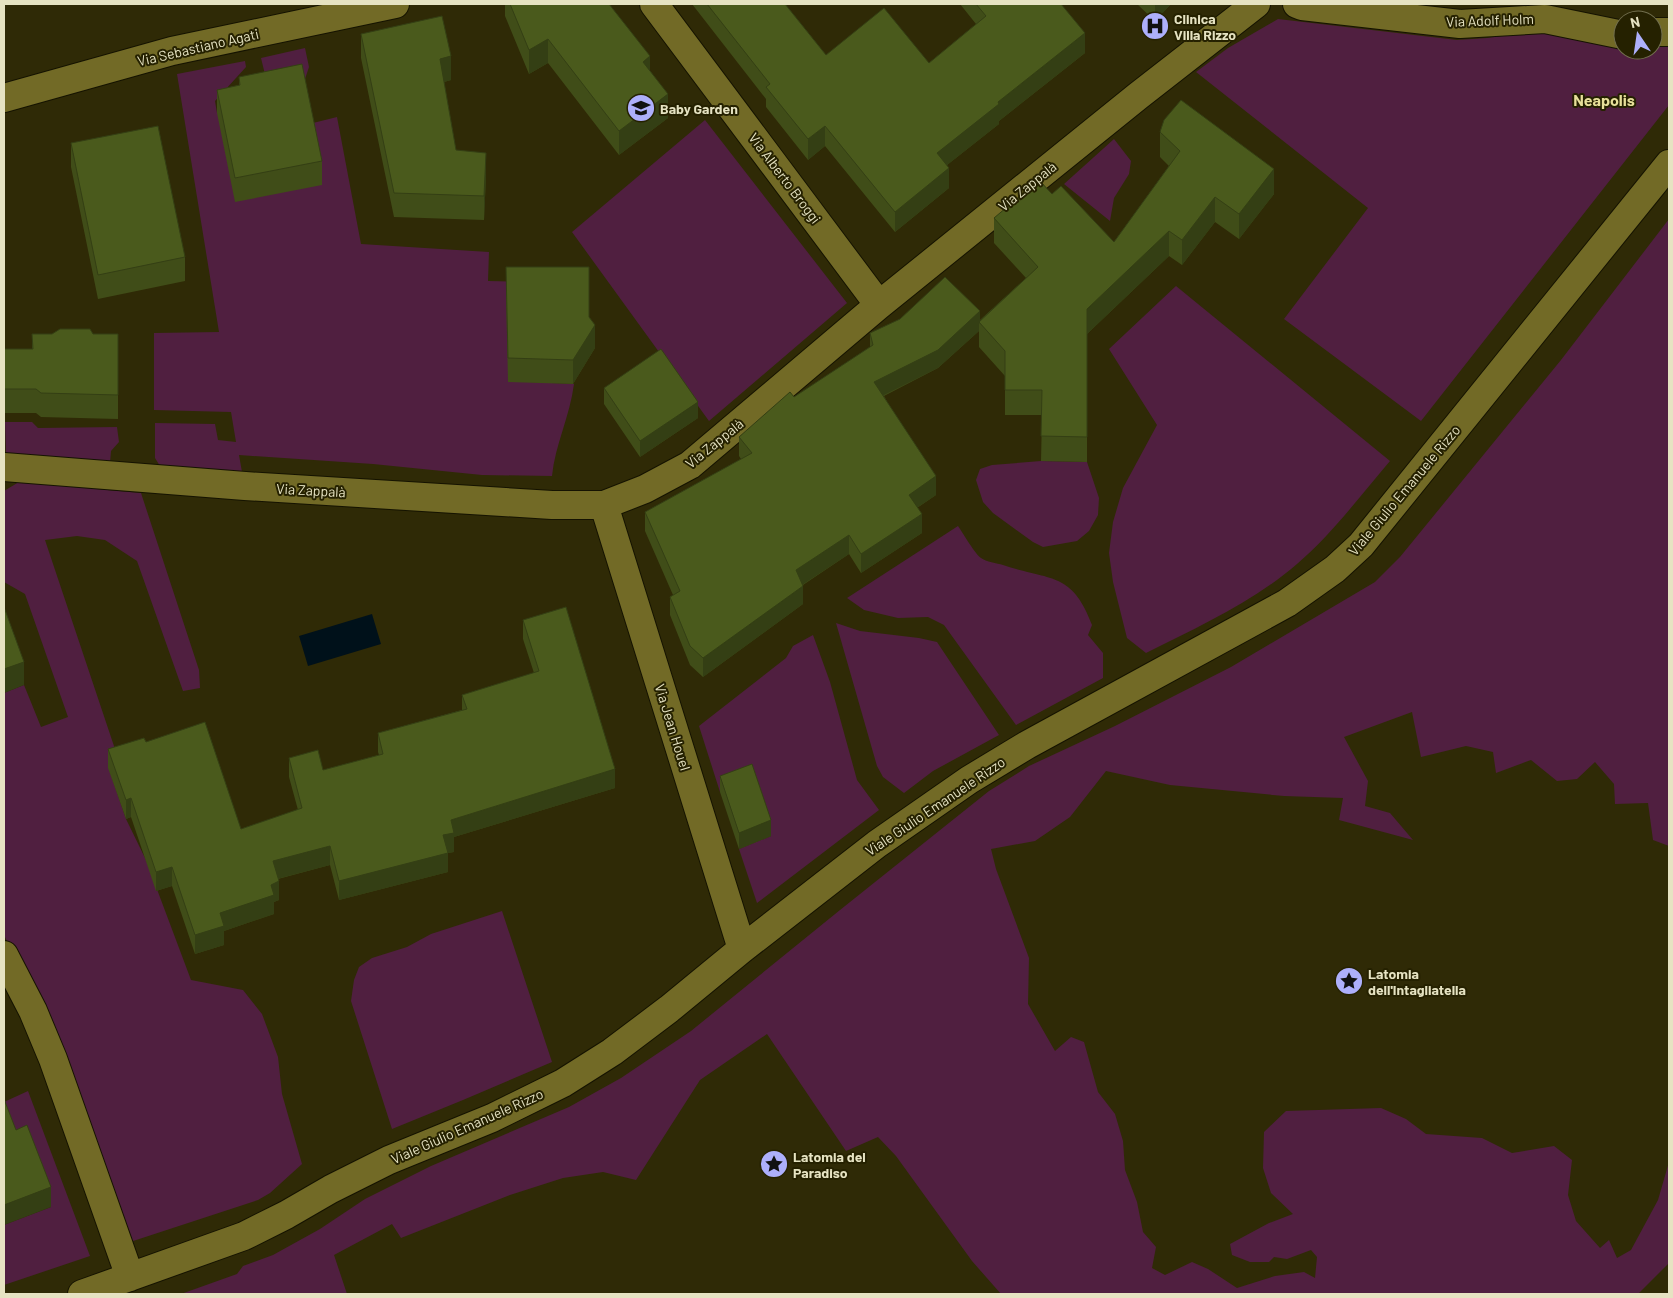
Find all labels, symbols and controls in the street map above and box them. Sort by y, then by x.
place label: Clinica Villa Rizzo [1174,10,1236,43]
street label: Via Adolf Holm [1446,10,1534,30]
north arrow [1613,10,1663,60]
hospital icon: Clinica Villa Rizzo [1140,11,1170,41]
text: N [1629,13,1641,31]
street label: Via Sebastiano Agati [136,25,260,69]
district label: Neapolis [1573,90,1635,109]
school or university icon: Baby Garden [626,93,656,123]
place label: Baby Garden [660,100,738,117]
street label: Via Alberto Broggi [745,129,825,227]
street label: Via Zappalà [995,157,1059,215]
street label: Via Zappalà [682,414,746,472]
street label: Viale Giulio Emanuele Rizzo [1345,421,1463,559]
street label: Via Zappalà [276,480,346,500]
street label: Via Jean Houel [652,682,694,772]
street label: Viale Giulio Emanuele Rizzo [862,753,1008,859]
place label: Latomia dell'Intagliatella [1368,965,1466,998]
place icon: Latomia dell'Intagliatella [1334,966,1364,996]
street label: Viale Giulio Emanuele Rizzo [388,1085,546,1167]
place label: Latomia del Paradiso [793,1148,866,1181]
place icon: Latomia del Paradiso [759,1149,789,1179]

